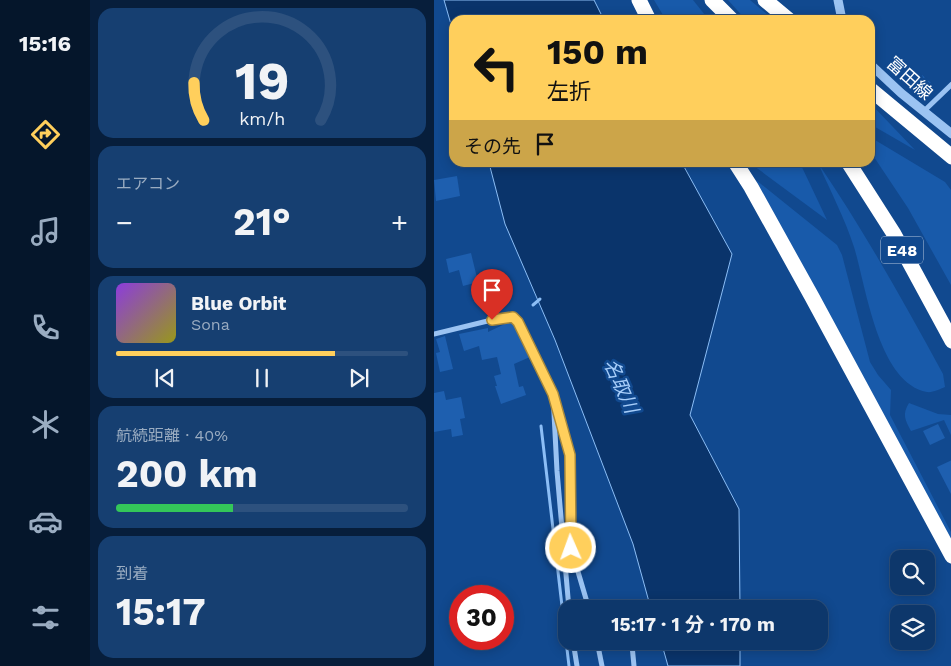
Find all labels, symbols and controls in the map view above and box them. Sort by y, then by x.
text: 15:16 [19,31,71,56]
text: 150 m [547,31,648,73]
icon: left [464,35,529,100]
text: 19 [235,51,289,112]
street label: 富田線 [883,52,937,104]
text: 左折 [547,79,591,104]
text: km/h [239,108,285,129]
icon: directions [28,117,63,152]
icon: arrive [531,130,559,158]
text: その先 [464,135,521,158]
text: エアコン [116,174,180,193]
text: 21° [233,200,291,244]
text: − [116,206,133,239]
text: + [391,206,408,239]
icon: music [28,214,63,249]
road number: E48 [881,236,923,264]
pin [471,269,513,320]
icon: arrive [478,276,506,304]
text: Blue Orbit [191,292,286,315]
icon: phone [28,310,63,345]
text: Sona [191,315,230,334]
water label: 名取川 [599,355,644,419]
icon: previous [151,364,179,392]
icon: pause [248,364,276,392]
icon: next [345,364,373,392]
icon: climate [28,407,63,442]
text: 航続距離 · 40% [116,426,228,445]
text: 200 km [116,452,258,496]
icon: car [28,504,63,539]
position arrow [544,521,596,573]
map controls [890,550,935,650]
button: search [890,550,935,595]
text: 到着 [116,564,148,583]
speed limit sign: 30 [449,585,514,650]
text: 15:17 [116,590,206,634]
icon: filters [28,600,63,635]
button: layers [890,605,935,650]
text: 15:17 · 1 分 · 170 m [611,613,775,636]

